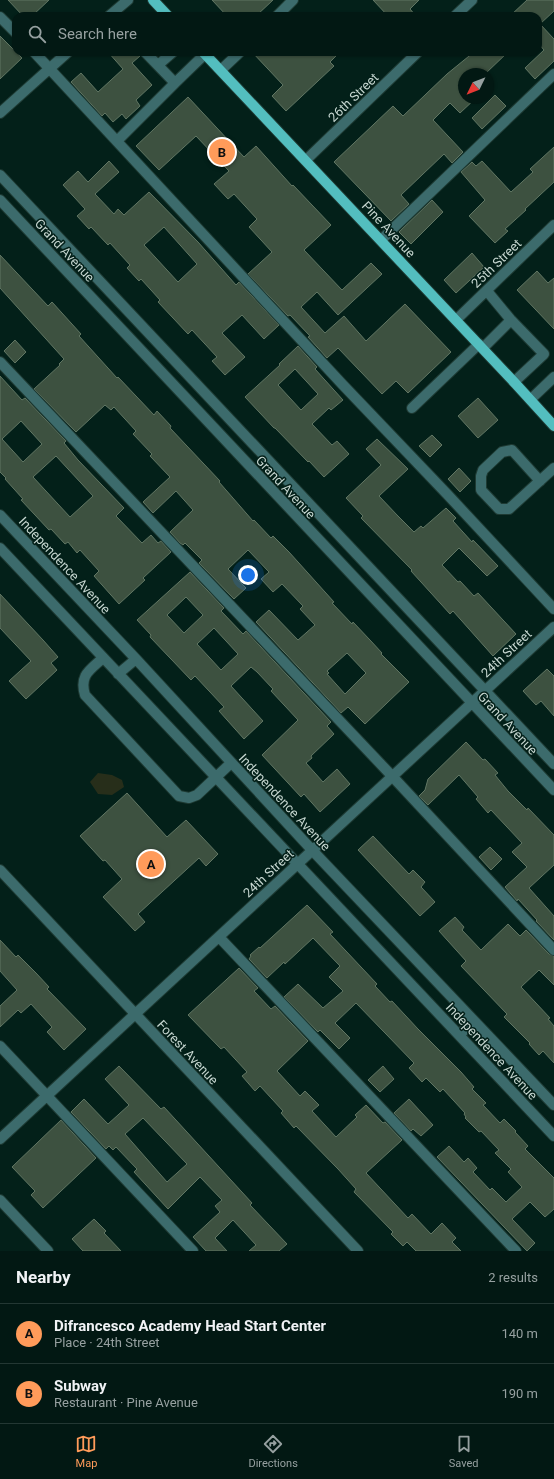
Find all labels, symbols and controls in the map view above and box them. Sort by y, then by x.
search box [12,12,542,56]
icon: search [26,23,48,45]
text: Search here [58,25,137,43]
north arrow [458,68,494,104]
street label: 26th Street [325,70,381,125]
pin: B [209,137,235,167]
street label: Pine Avenue [359,198,418,261]
street label: Grand Avenue [32,216,98,285]
street label: 25th Street [468,236,524,291]
street label: Grand Avenue [253,453,319,522]
street label: Independence Avenue [16,514,114,617]
your location [238,565,258,585]
street label: 24th Street [478,626,535,681]
street label: Grand Avenue [475,689,541,758]
street label: Independence Avenue [236,751,334,854]
street label: 24th Street [240,846,297,901]
pin: A [138,849,164,879]
street label: Independence Avenue [443,1000,541,1103]
street label: Forest Avenue [154,1017,221,1088]
text: Nearby [16,1267,71,1287]
text: 2 results [488,1270,538,1285]
text: Difrancesco Academy Head Start Center [54,1317,326,1335]
text: A [25,1326,33,1341]
text: 140 m [501,1326,538,1341]
text: Place · 24th Street [54,1335,160,1350]
text: Subway [54,1377,107,1395]
text: B [25,1386,33,1401]
text: 190 m [501,1386,538,1401]
text: Restaurant · Pine Avenue [54,1395,198,1410]
tab: Map [75,1433,97,1470]
tab: Directions [248,1433,298,1470]
tab: Saved [449,1433,479,1470]

